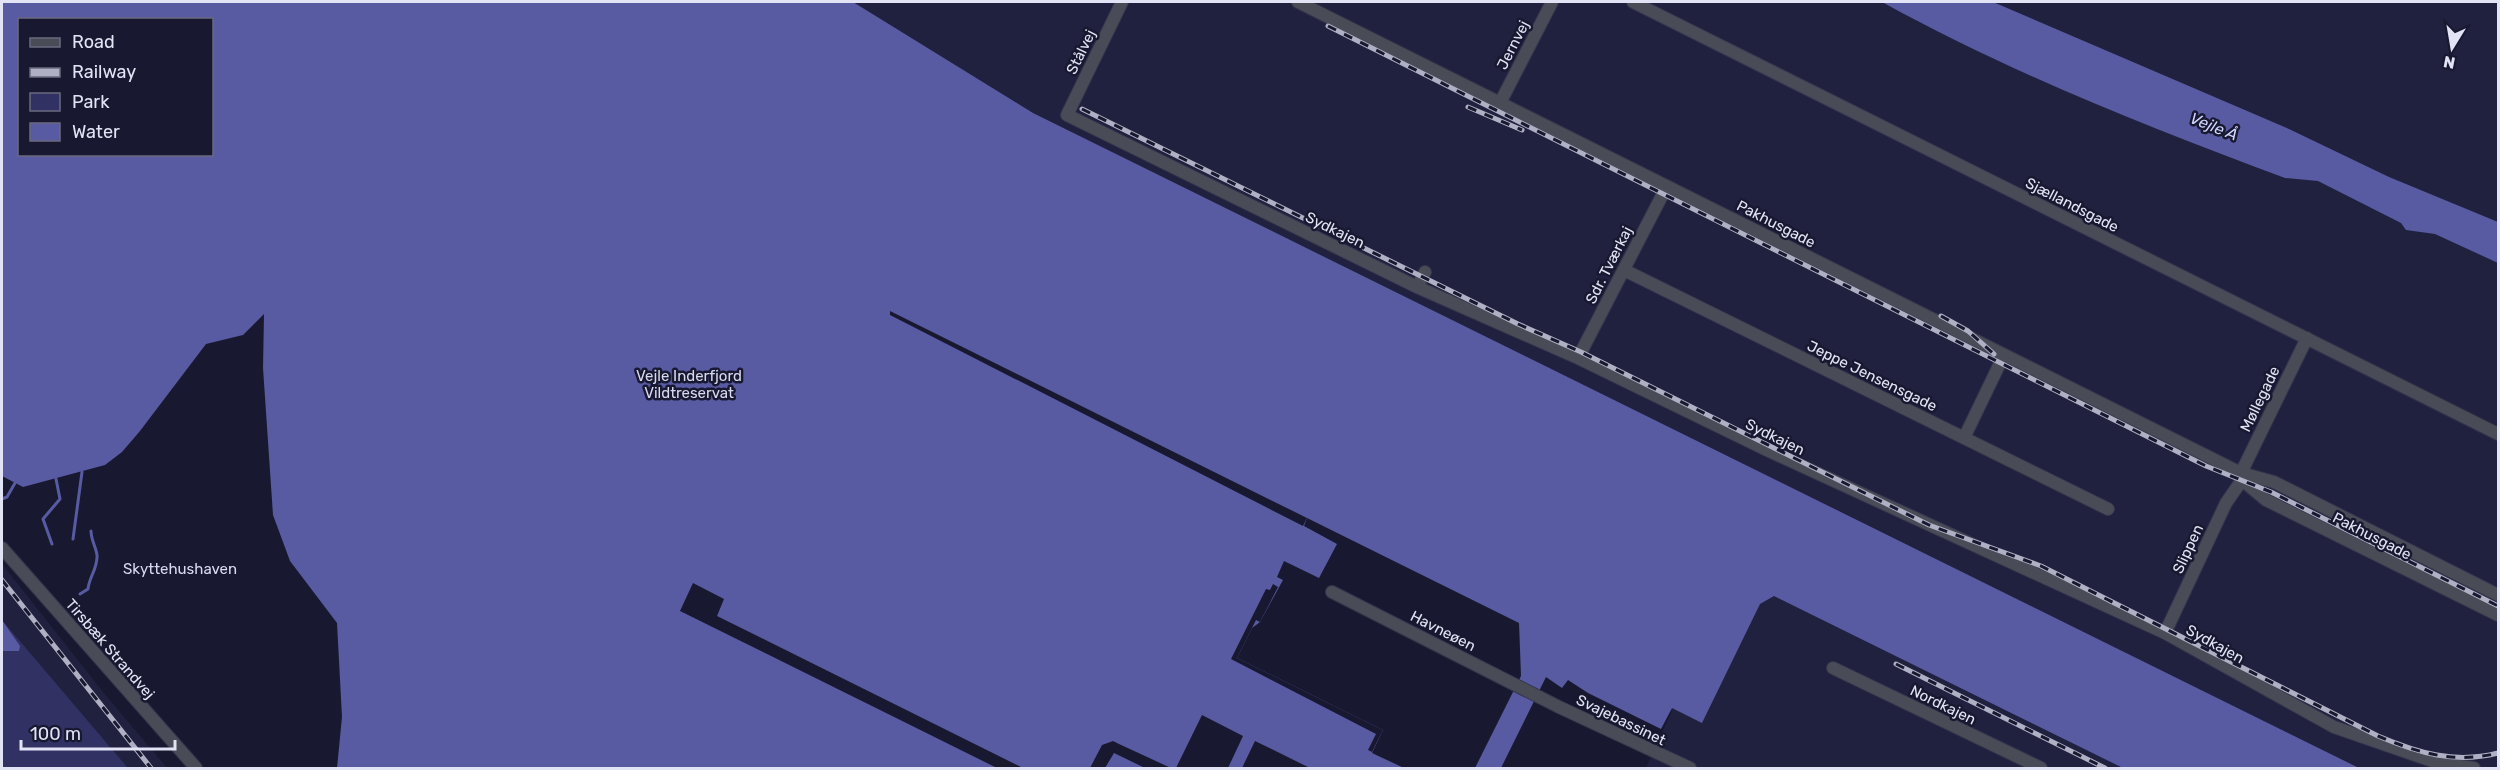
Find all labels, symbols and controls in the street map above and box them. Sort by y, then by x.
street label: Jernvej [1493,17,1533,73]
legend [18,18,213,156]
north arrow [2422,18,2482,78]
street label: Stålvej [1063,27,1099,77]
text: Road [72,31,115,53]
text: N [2442,52,2457,73]
text: Railway [72,61,136,83]
text: Park [72,91,110,113]
water label: Vejle Å [2187,108,2241,145]
text: Water [72,121,120,143]
street label: Sjællandsgade [2022,174,2122,236]
street label: Pakhusgade [1734,196,1818,252]
street label: Sydkajen [1302,208,1368,252]
street label: Sdr. Tværkaj [1582,223,1636,307]
street label: Jeppe Jensensgade [1804,337,1940,415]
street label: Møllegade [2236,363,2284,435]
park label: Vejle Inderfjord Vildtreservat [636,367,742,402]
street label: Sydkajen [1742,415,1808,459]
street label: Pakhusgade [2330,508,2414,564]
street label: Slippen [2169,522,2207,576]
park label: Skyttehushaven [123,560,237,578]
street label: Tirsbæk Strandvej [62,595,158,703]
street label: Havneøen [1407,607,1479,655]
street label: Sydkajen [2183,621,2247,667]
street label: Nordkajen [1907,681,1979,729]
street label: Svajebassinet [1573,691,1669,749]
scale bar [21,713,176,751]
text: 100 m [30,723,81,745]

